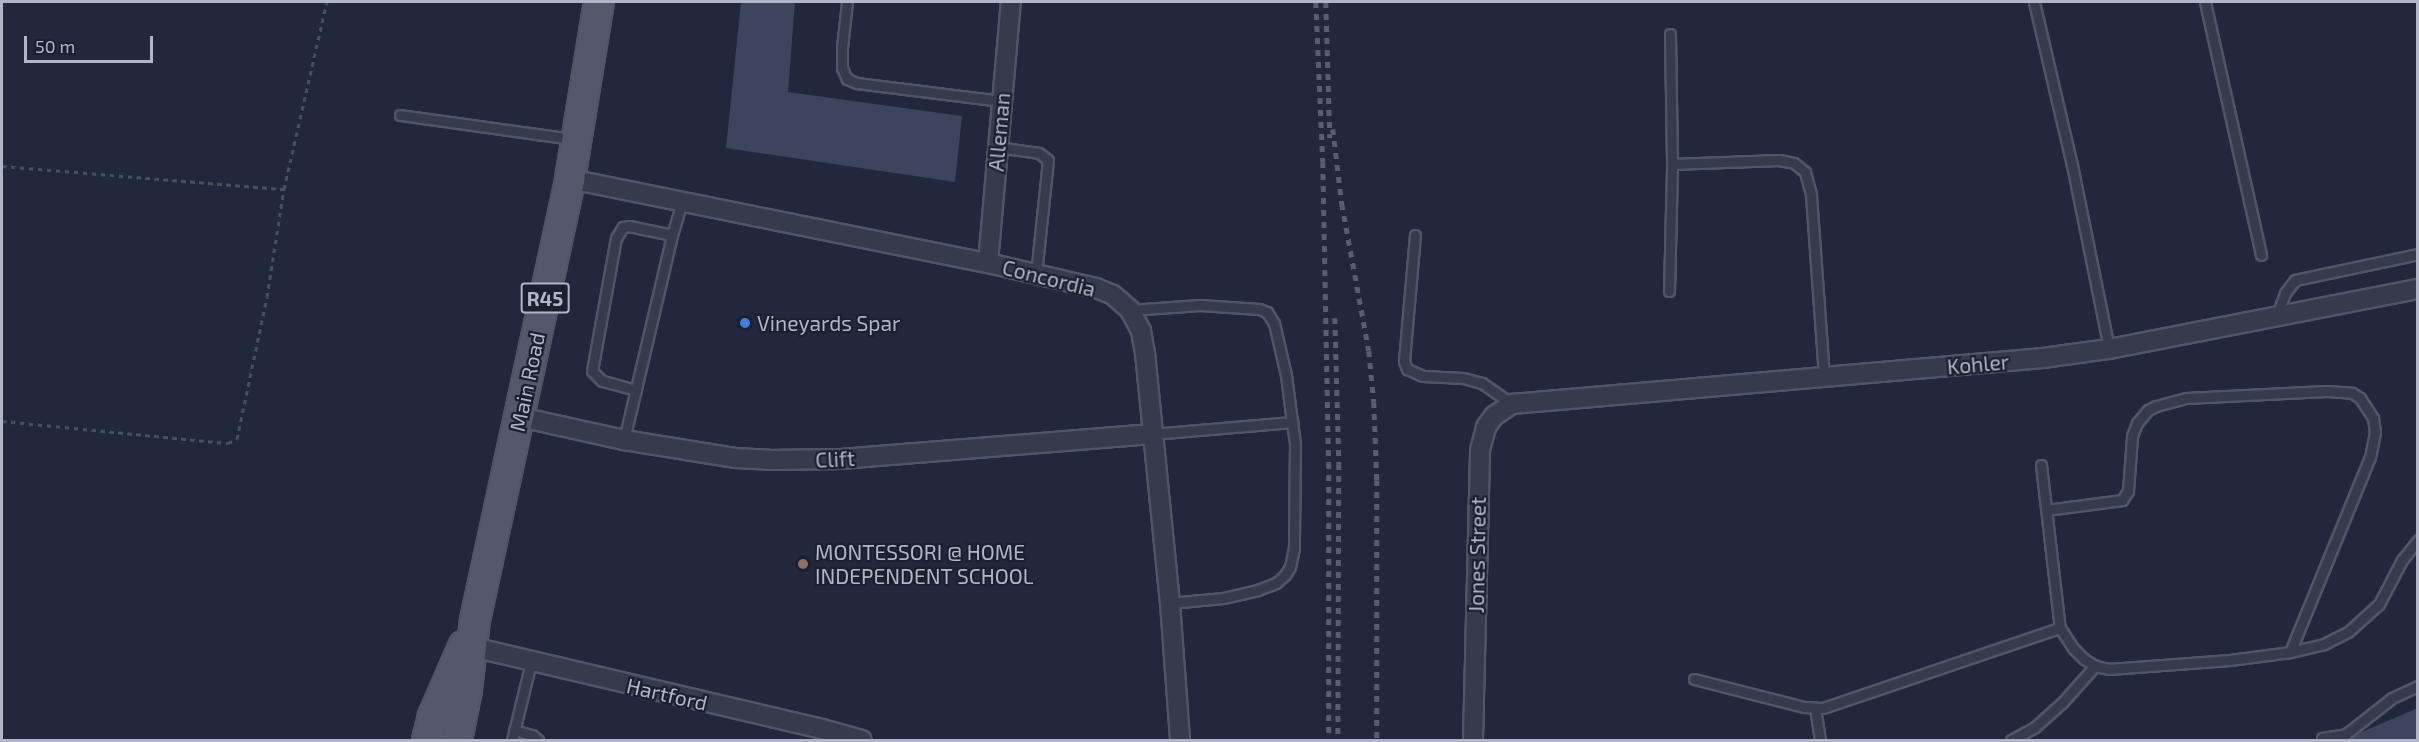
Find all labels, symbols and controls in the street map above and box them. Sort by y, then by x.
scale bar [27,24,156,62]
text: 50 m [35,35,75,57]
street label: Alleman [983,92,1015,172]
street label: Concordia [1000,254,1098,302]
road number: R45 [520,281,570,315]
place label: Vineyards Spar [757,310,900,336]
marker: Vineyards Spar [738,316,752,330]
street label: Main Road [504,330,550,434]
street label: Kohler [1946,349,2010,379]
street label: Clift [815,445,855,473]
street label: Jones Street [1463,497,1491,613]
place label: MONTESSORI @ HOME INDEPENDENT SCHOOL [815,539,1034,589]
marker: MONTESSORI @ HOME INDEPENDENT SCHOOL [796,557,810,571]
street label: Hartford [624,673,710,715]

